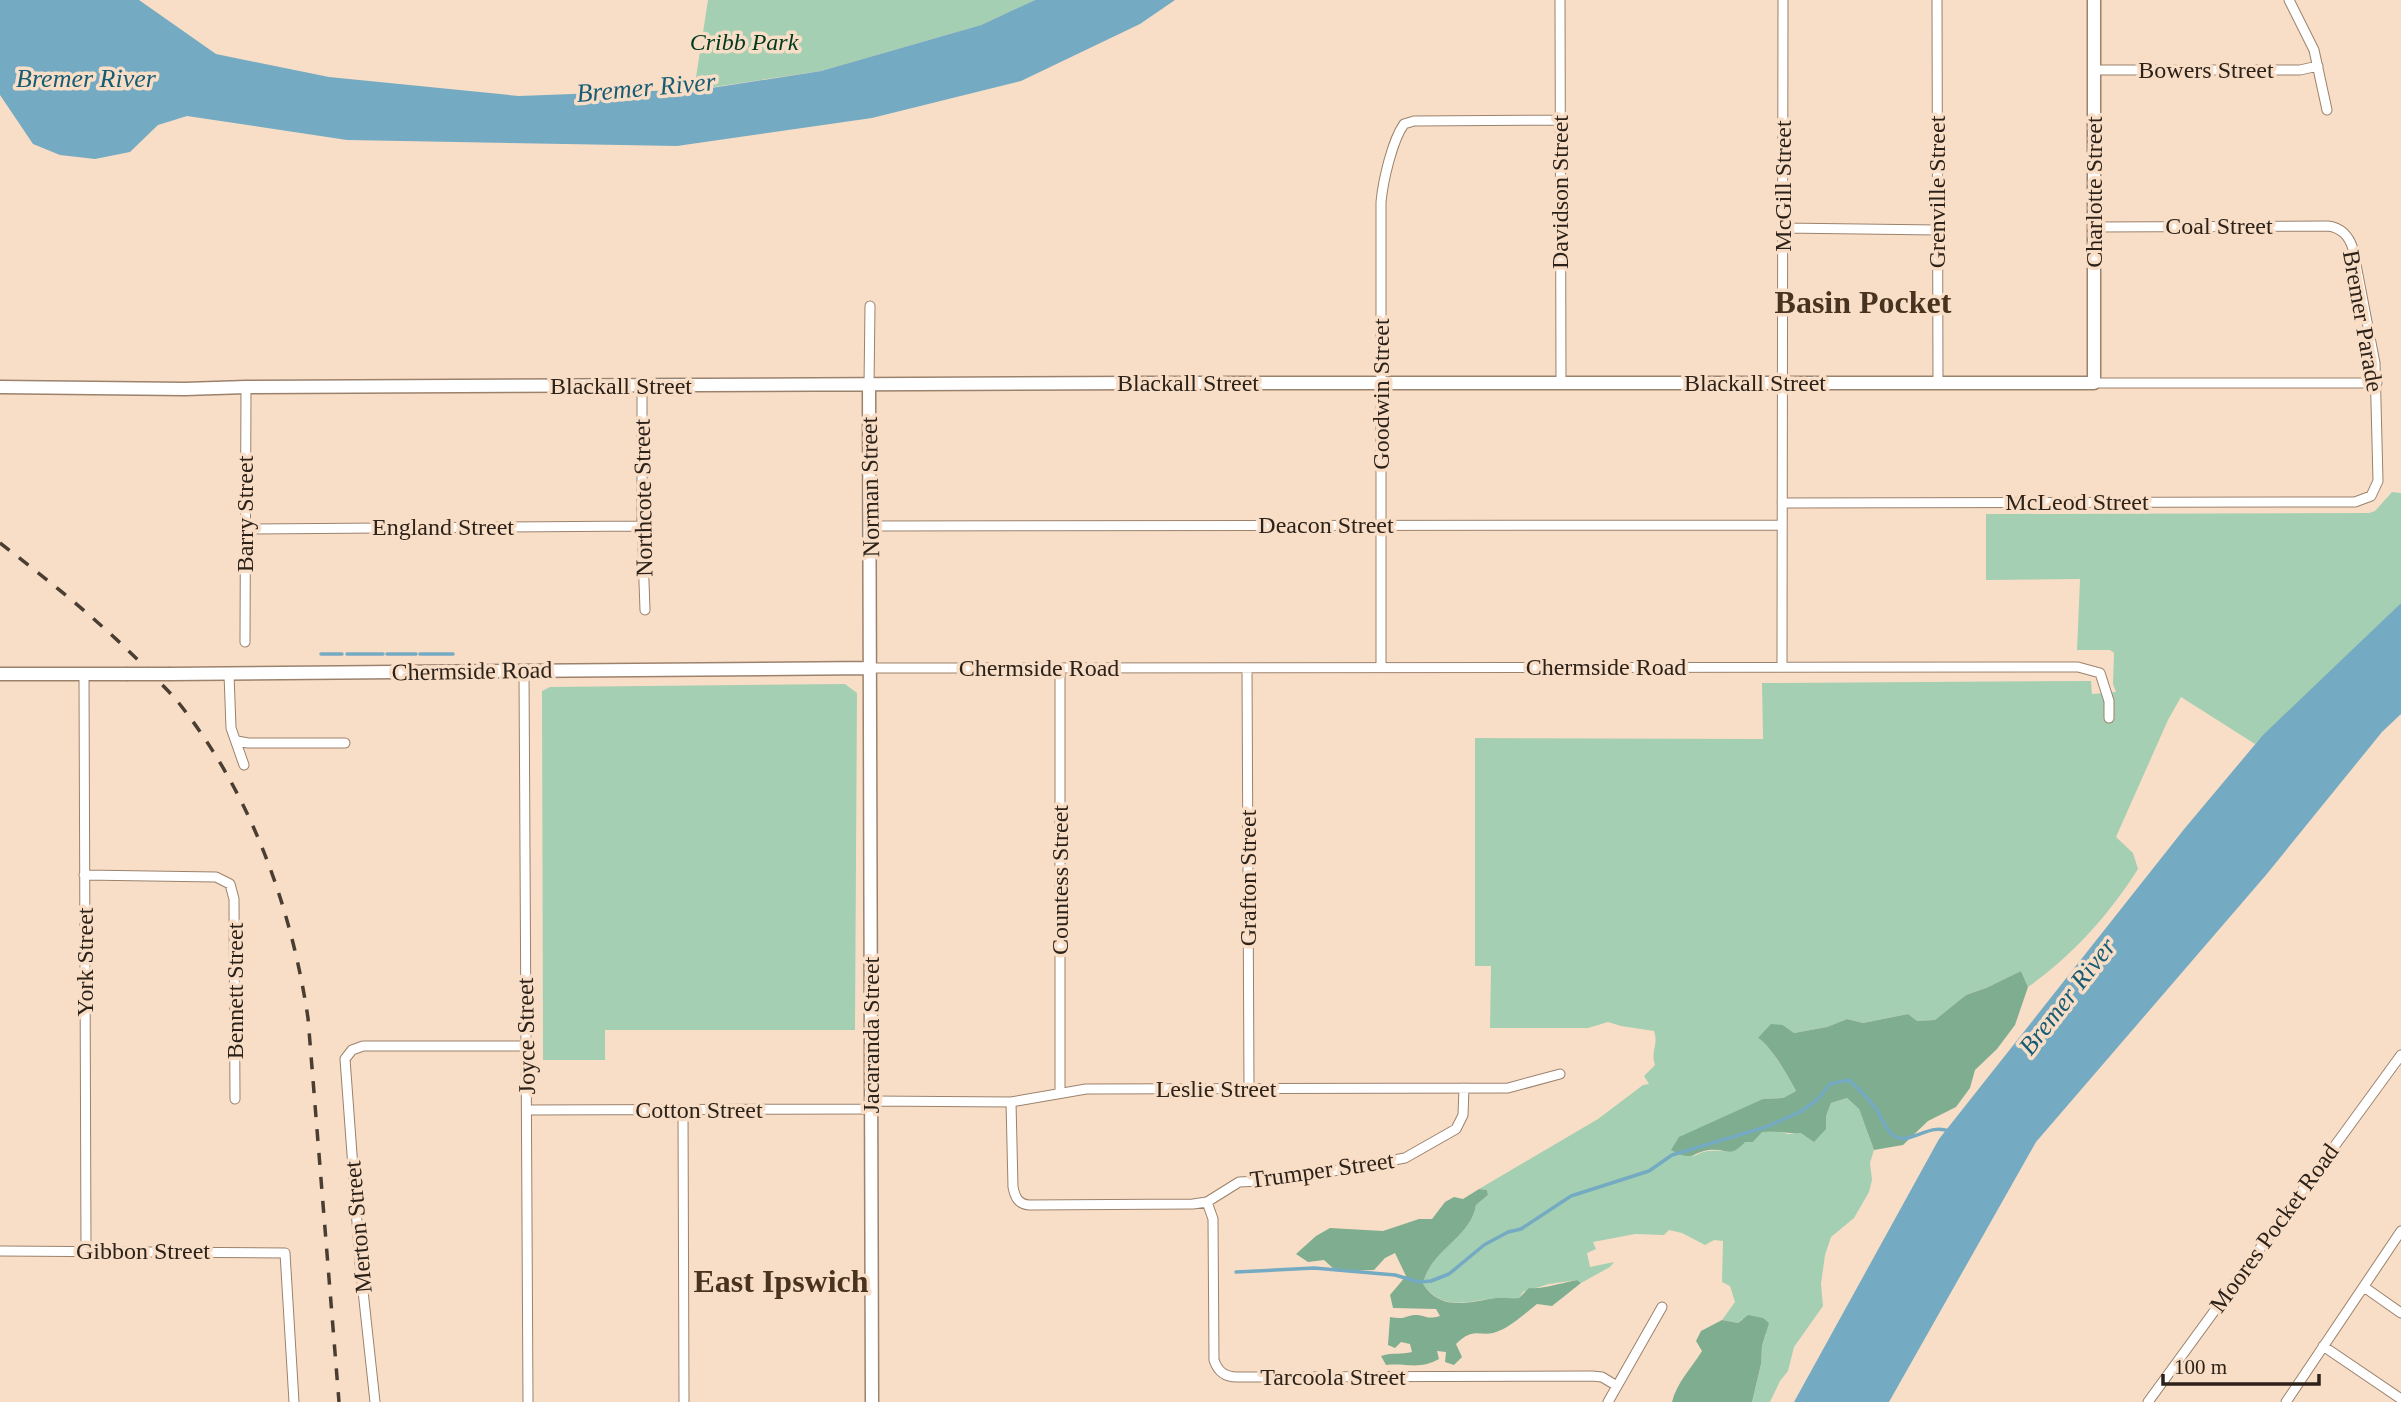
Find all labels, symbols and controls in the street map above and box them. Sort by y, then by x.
park label: Cribb Park [690,29,799,55]
street label: Bowers Street [2138,57,2274,83]
water label: Bremer River [16,64,157,93]
water label: Bremer River [575,67,718,108]
street label: Davidson Street [1547,115,1573,269]
street label: Grenville Street [1924,115,1950,268]
street label: Charlotte Street [2081,116,2107,268]
street label: McGill Street [1770,120,1796,252]
street label: Coal Street [2165,213,2273,239]
street label: Bremer Parade [2338,248,2388,394]
district label: Basin Pocket [1775,284,1952,320]
street label: Goodwin Street [1368,318,1394,470]
street label: Blackall Street [1117,370,1259,396]
street label: Blackall Street [1684,370,1826,396]
street label: Blackall Street [550,373,692,399]
street label: Norman Street [856,416,884,558]
street label: Northcote Street [629,418,657,577]
street label: Barry Street [232,455,258,572]
street label: McLeod Street [2005,489,2149,515]
street label: Deacon Street [1258,512,1394,538]
street label: England Street [372,514,514,540]
street label: Chermside Road [1526,654,1686,680]
street label: Chermside Road [959,655,1119,681]
street label: Chermside Road [391,657,553,685]
street label: Countess Street [1047,805,1073,955]
street label: Grafton Street [1235,809,1261,946]
street label: York Street [72,907,98,1016]
street label: Bennett Street [222,922,248,1059]
water label: Bremer River [2013,932,2122,1060]
street label: Jacaranda Street [858,956,884,1113]
street label: Joyce Street [512,977,540,1095]
street label: Leslie Street [1156,1076,1277,1102]
street label: Cotton Street [635,1097,763,1123]
street label: Moores Pocket Road [2204,1139,2344,1317]
street label: Trumper Street [1248,1147,1396,1193]
street label: Merton Street [339,1159,377,1294]
street label: Gibbon Street [76,1238,210,1264]
district label: East Ipswich [693,1263,869,1299]
scale bar [2163,1342,2319,1386]
text: 100 m [2174,1355,2227,1379]
street label: Tarcoola Street [1260,1364,1406,1390]

